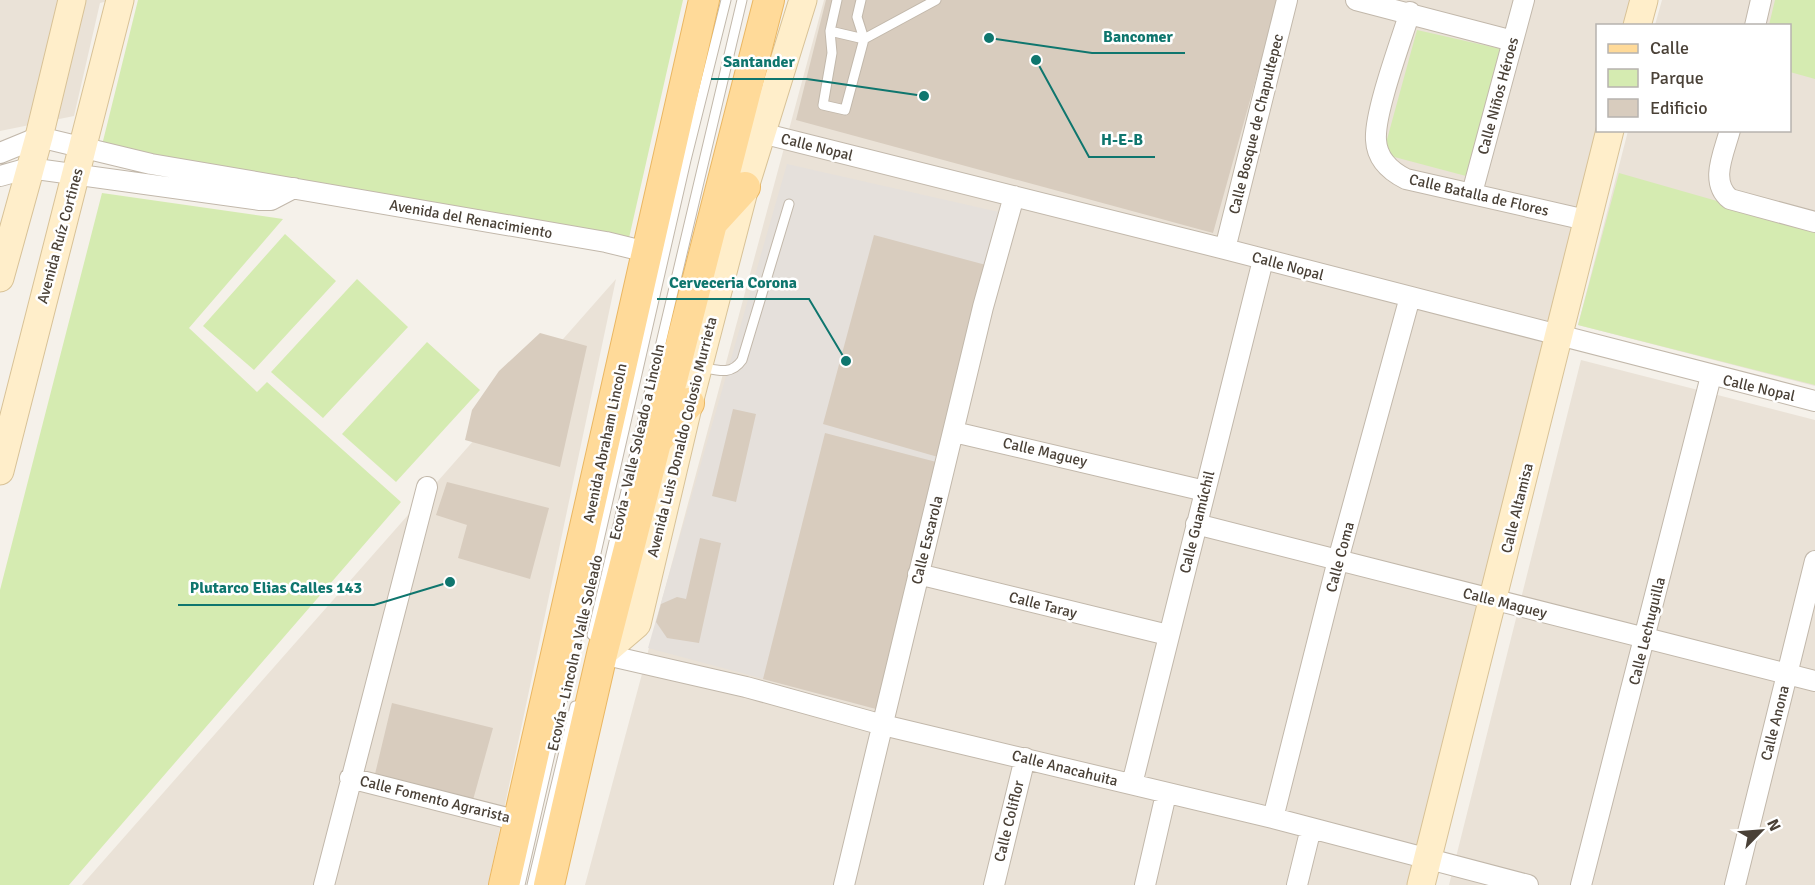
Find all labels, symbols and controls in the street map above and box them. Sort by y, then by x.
callout: Bancomer [1092,19,1185,53]
legend [1596,24,1791,132]
text: Bancomer [1103,27,1174,47]
street label: Calle Bosque de Chapultepec [1225,32,1287,216]
street label: Calle Niños Héroes [1474,35,1522,157]
text: Calle [1650,37,1689,59]
callout: Santander [711,45,807,79]
text: Santander [723,52,796,72]
text: Parque [1650,67,1704,89]
text: Edificio [1650,97,1708,119]
callout: H-E-B [1089,123,1155,157]
street label: Calle Nopal [779,129,855,165]
text: H-E-B [1101,130,1143,150]
street label: Avenida Ruíz Cortines [33,166,87,306]
street label: Calle Batalla de Flores [1407,170,1551,220]
street label: Avenida del Renacimiento [388,196,554,242]
street label: Calle Nopal [1250,248,1326,284]
callout: Cerveceria Corona [657,265,809,299]
text: Cerveceria Corona [669,273,797,293]
street label: Avenida Luis Donaldo Colosio Murrieta [643,315,721,559]
street label: Ecovía - Valle Soleado a Lincoln [606,342,668,542]
street label: Avenida Abraham Lincoln [579,362,631,524]
street label: Calle Nopal [1721,371,1797,405]
street label: Calle Maguey [1001,434,1089,470]
street label: Calle Altamisa [1497,461,1537,555]
street label: Calle Guamúchil [1176,469,1218,575]
street label: Calle Escarola [907,494,947,586]
street label: Calle Coma [1322,520,1358,594]
street label: Ecovía - Lincoln a Valle Soleado [544,553,606,753]
callout: Plutarco Elias Calles 143 [178,571,374,605]
street label: Calle Lechuguilla [1625,575,1669,687]
text: Plutarco Elias Calles 143 [190,578,362,598]
street label: Calle Maguey [1461,584,1549,622]
street label: Calle Taray [1007,588,1079,622]
street label: Calle Anona [1757,684,1793,762]
street label: Calle Anacahuita [1010,746,1120,790]
street label: Calle Fomento Agrarista [358,772,512,826]
street label: Calle Coliflor [990,778,1028,864]
north arrow [1731,801,1791,861]
text: N [1762,816,1785,834]

